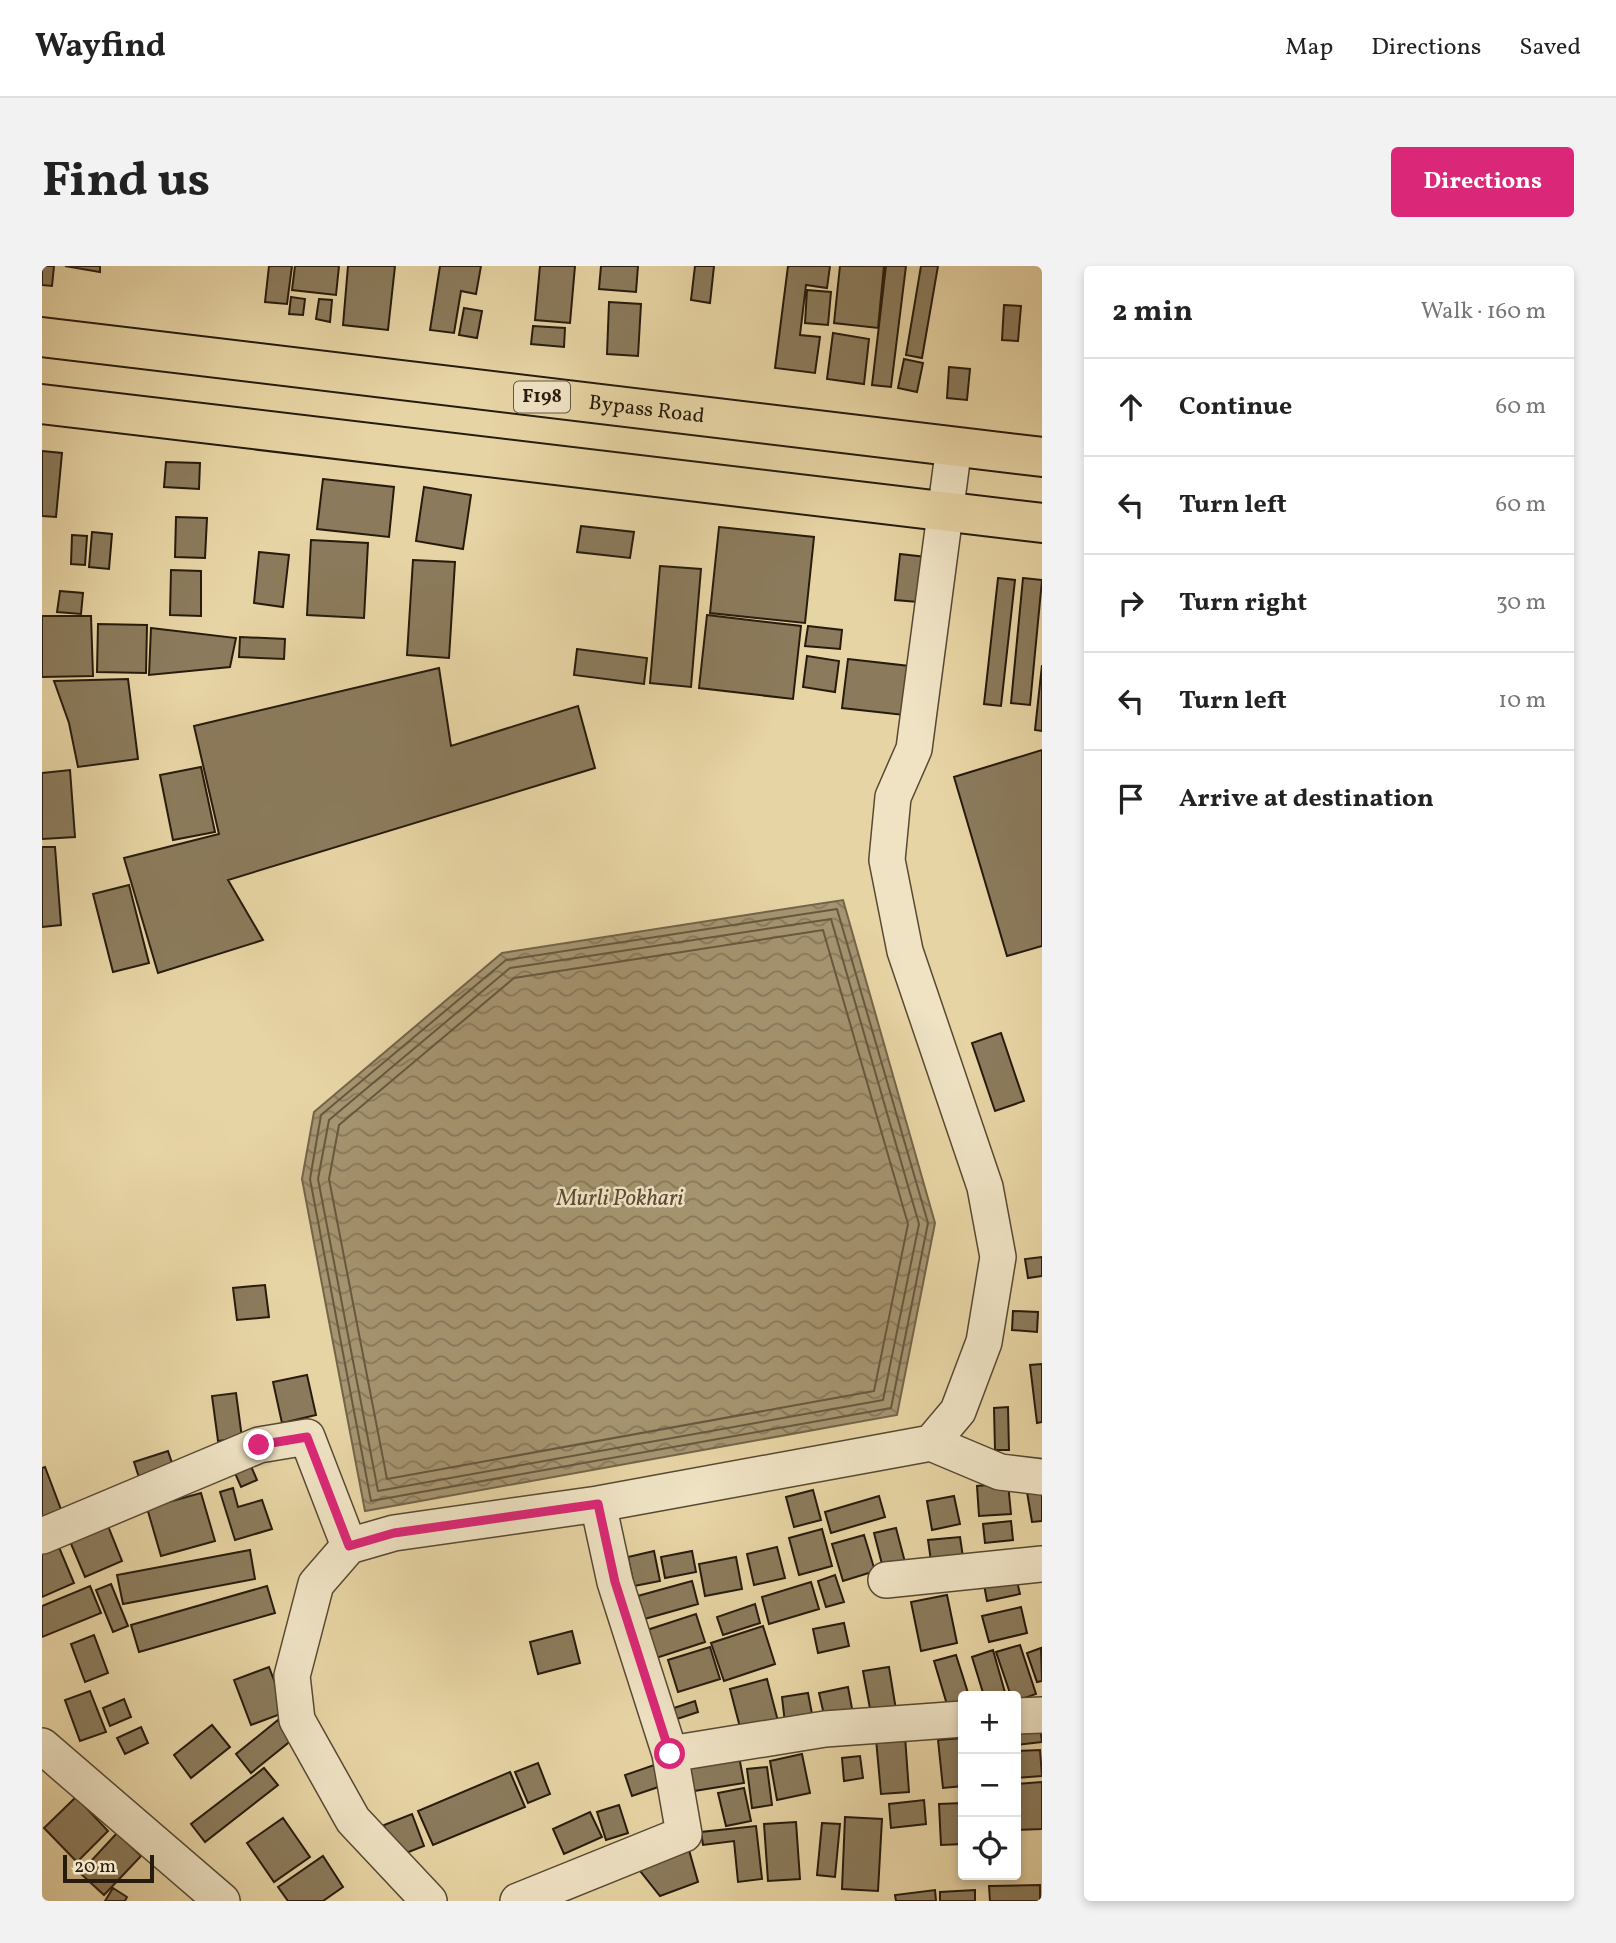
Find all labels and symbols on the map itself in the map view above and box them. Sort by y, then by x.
road number: F198 [514,382,570,412]
street label: Bypass Road [587,388,706,431]
water label: Murli Pokhari [556,1183,684,1215]
route end [243,1429,274,1460]
route start [654,1738,685,1769]
scale bar [63,1852,154,1884]

